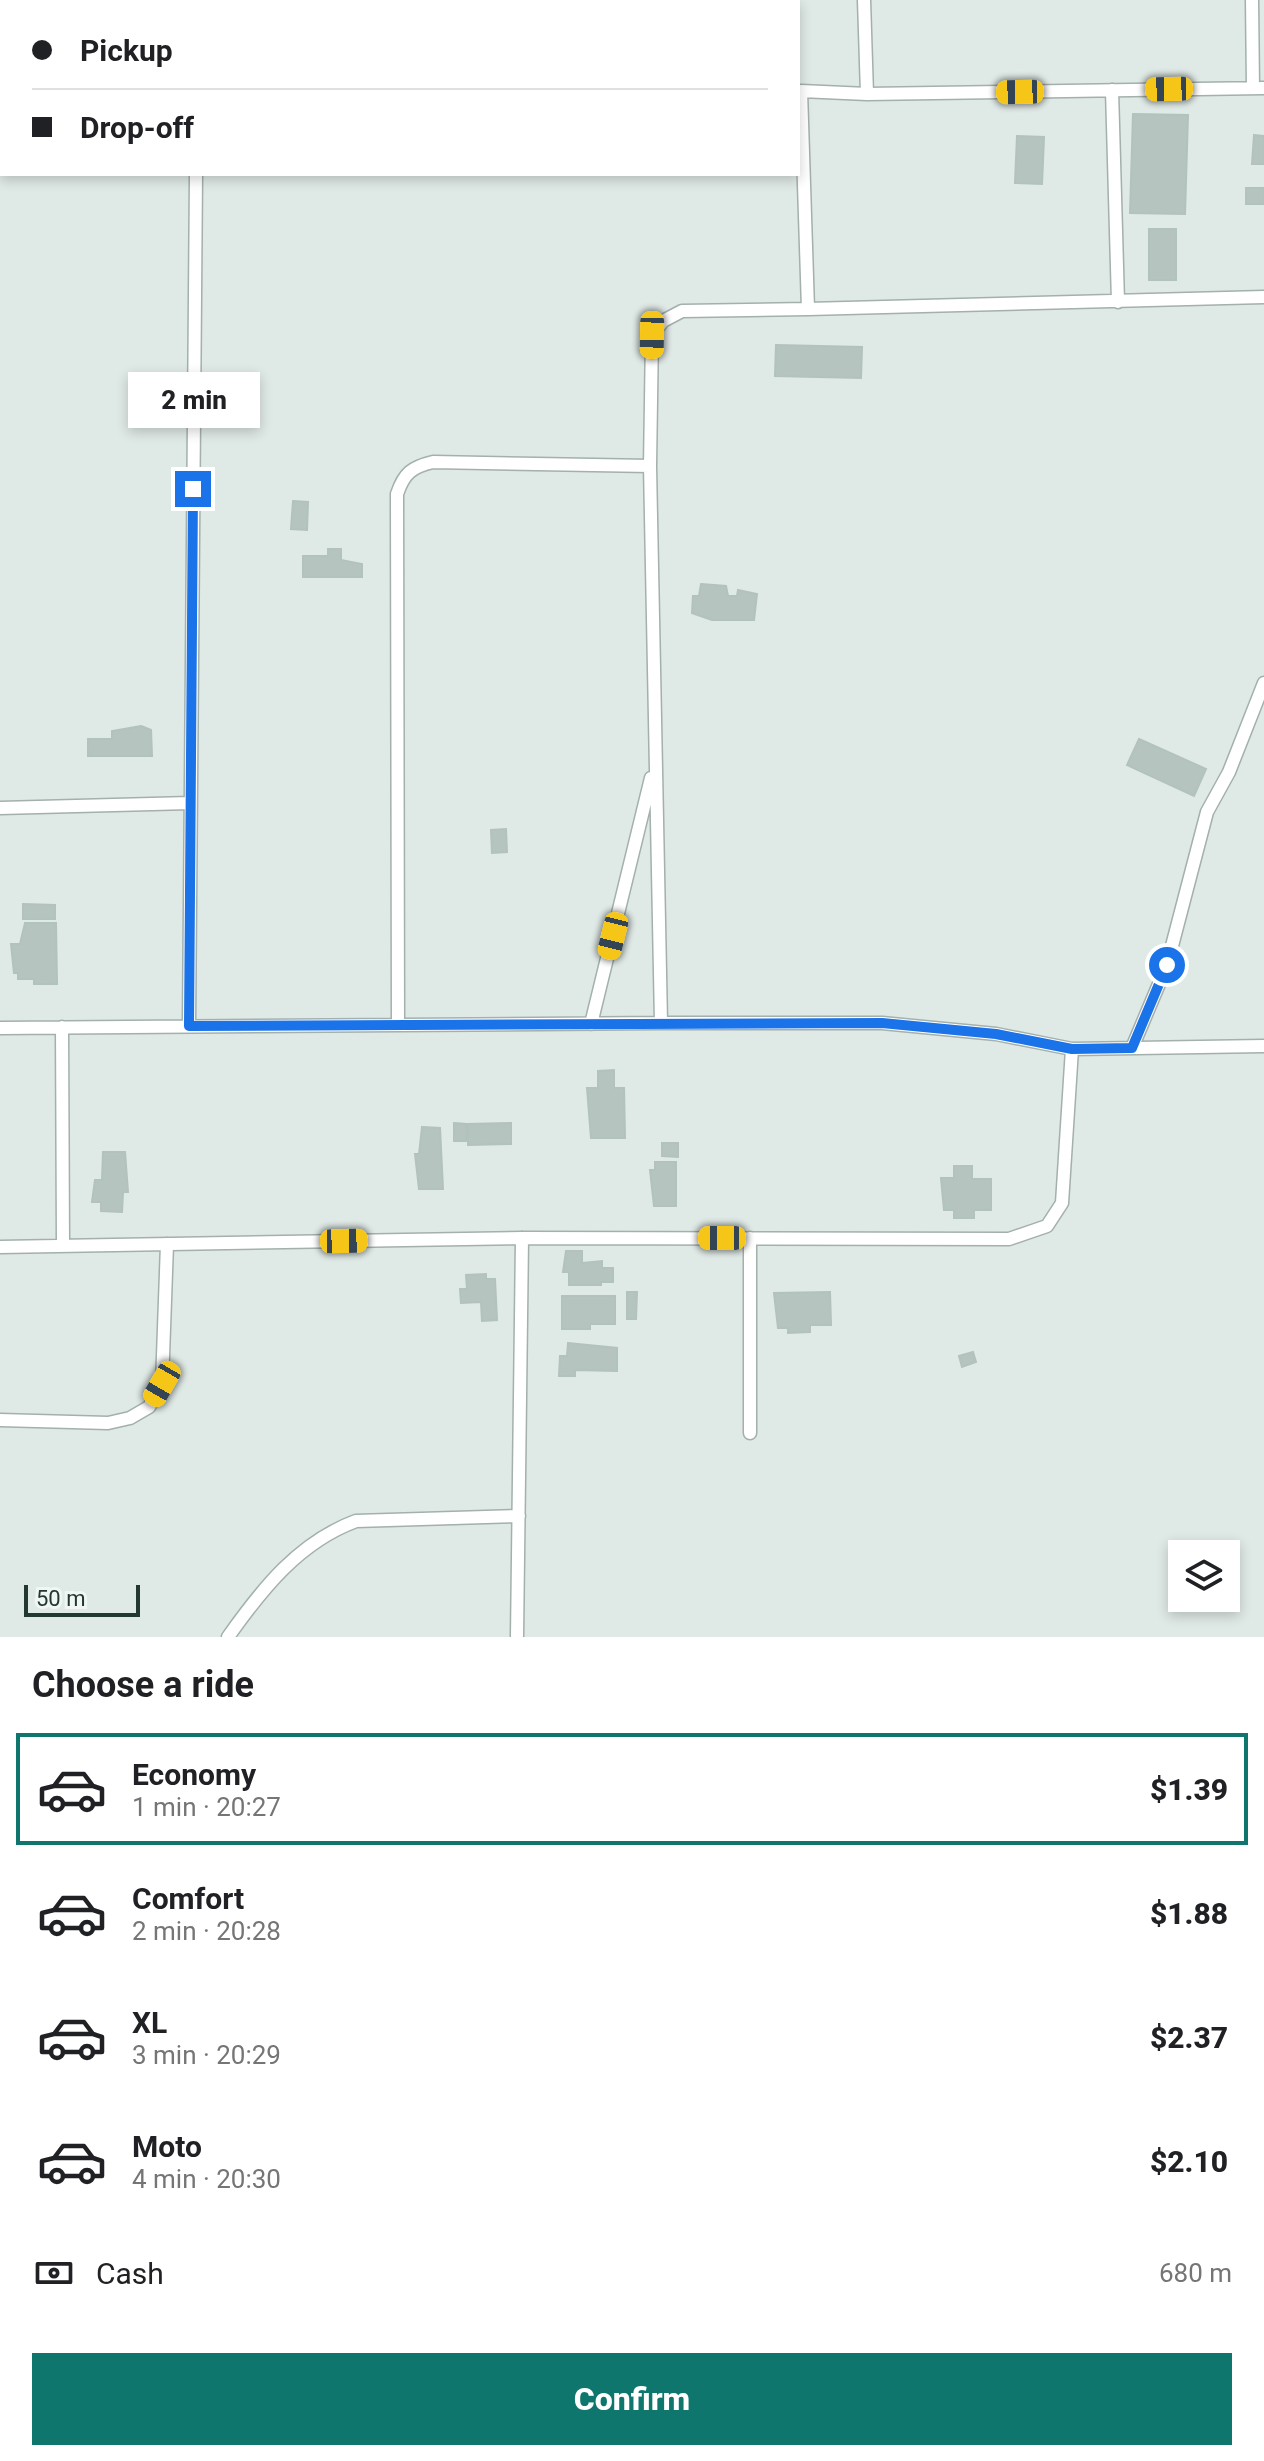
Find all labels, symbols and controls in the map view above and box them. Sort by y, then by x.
text: Pickup [80,33,173,68]
car [1145,77,1193,101]
car [996,80,1044,104]
text: Drop-off [80,110,194,145]
car [640,311,664,359]
callout: 2 min [127,373,259,429]
text: 2 min [161,385,227,415]
route end [175,471,211,507]
car [596,910,630,962]
route start [1149,947,1185,983]
car [698,1226,746,1250]
car [320,1229,368,1253]
car [140,1357,184,1411]
map controls [1168,1540,1240,1612]
button: layers [1168,1540,1240,1612]
scale bar [24,1581,140,1617]
text: 50 m [36,1586,85,1611]
text: Choose a ride [32,1664,254,1706]
icon: car [36,1753,108,1825]
text: Economy [132,1757,256,1792]
text: $1.39 [1150,1772,1228,1807]
text: 1 min · 20:27 [132,1792,281,1822]
icon: car [36,1877,108,1949]
text: Comfort [132,1881,244,1916]
text: $1.88 [1150,1896,1228,1931]
text: 2 min · 20:28 [132,1916,281,1946]
icon: car [36,2001,108,2073]
text: XL [132,2005,167,2040]
text: $2.37 [1150,2020,1228,2055]
text: 3 min · 20:29 [132,2040,281,2070]
icon: car [36,2125,108,2197]
text: Moto [132,2129,202,2164]
text: $2.10 [1150,2144,1228,2179]
text: 4 min · 20:30 [132,2164,281,2194]
icon: cash [32,2251,76,2295]
text: Cash [96,2256,164,2291]
text: 680 m [1159,2258,1232,2288]
button: Confirm [32,2353,1232,2445]

